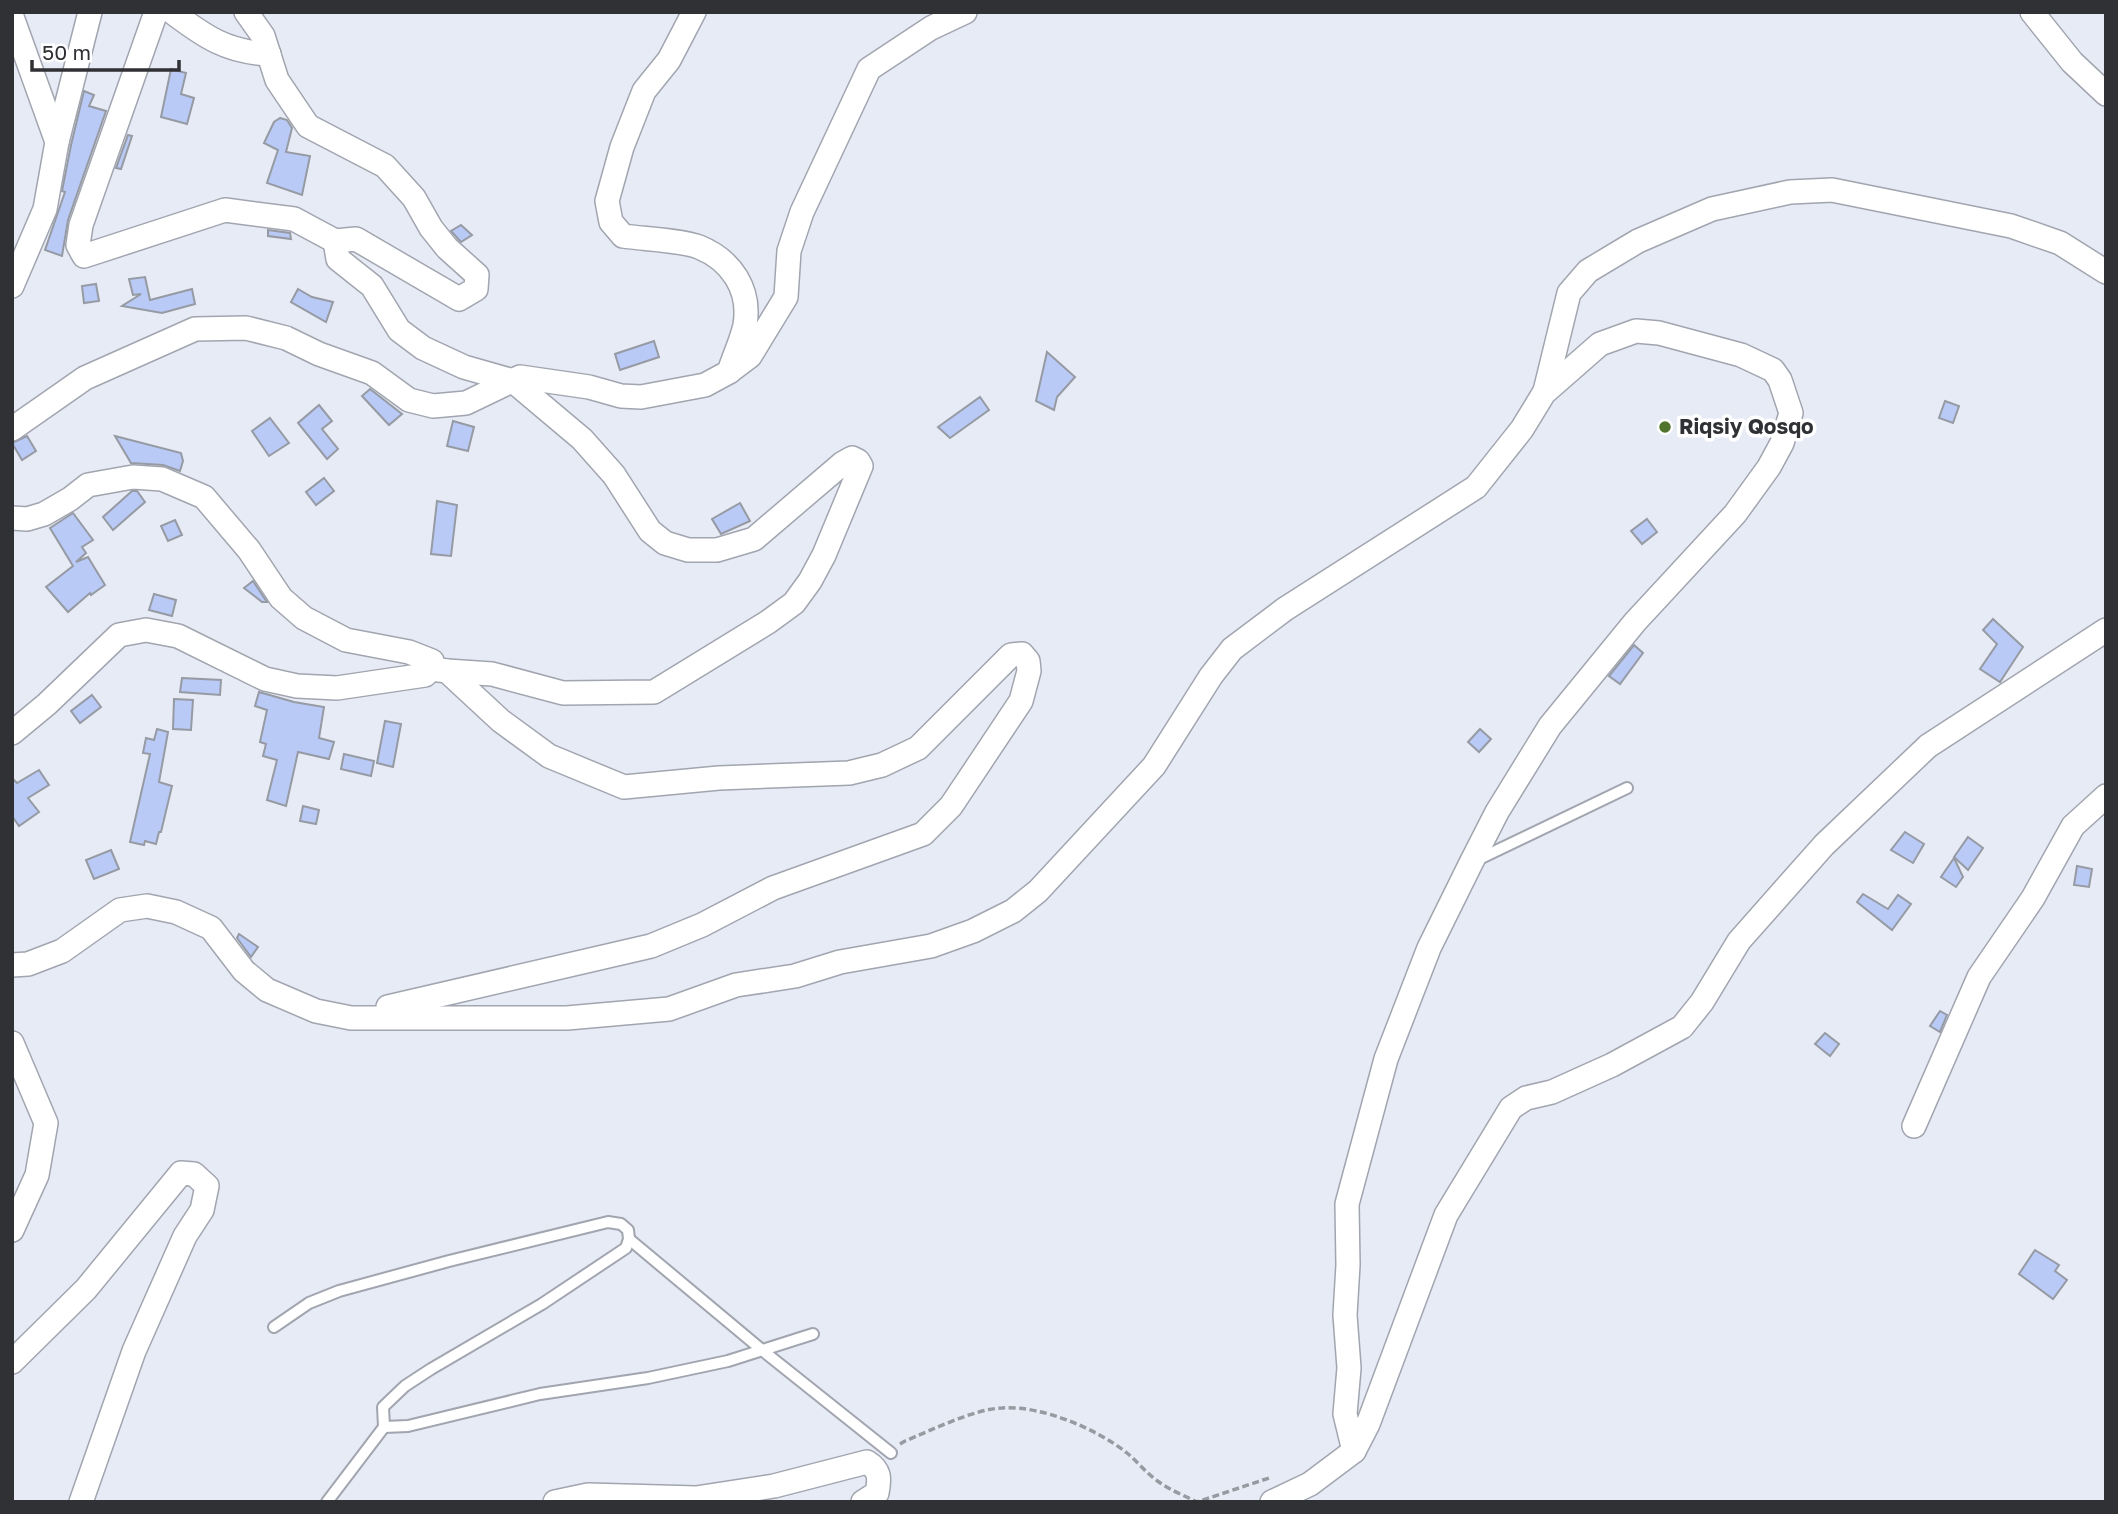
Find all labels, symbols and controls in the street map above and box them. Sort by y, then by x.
scale bar [32,28,178,72]
text: 50 m [42,39,91,65]
place label: Riqsiy Qosqo [1679,413,1814,439]
marker: Riqsiy Qosqo [1657,419,1673,435]

